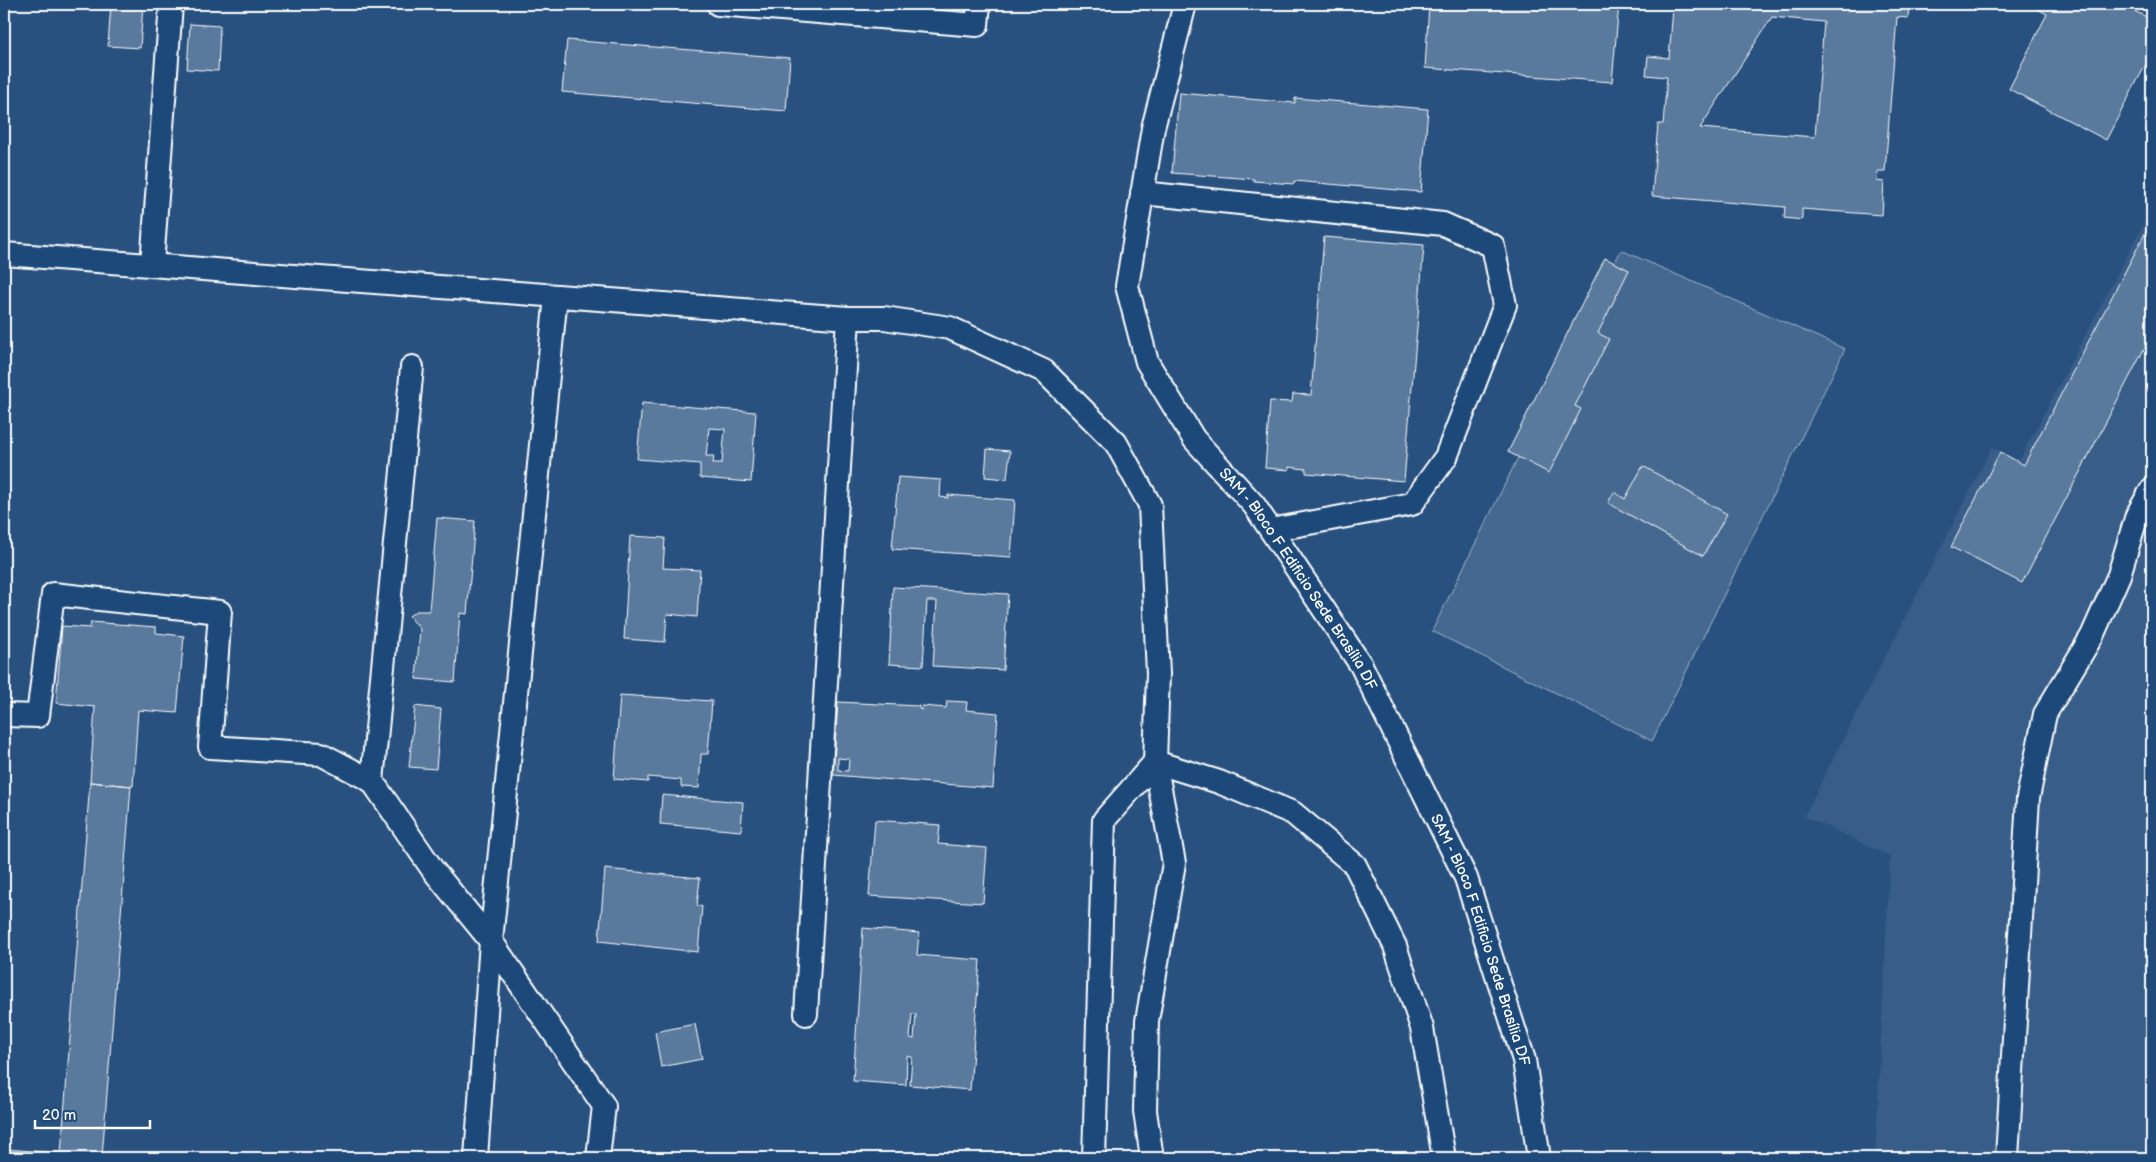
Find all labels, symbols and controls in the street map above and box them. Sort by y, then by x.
street label: SAM - Bloco F Edificio Sede Brasília DF [1215,464,1381,693]
street label: SAM - Bloco F Edificio Sede Brasília DF [1426,811,1534,1066]
scale bar [35,1097,150,1129]
text: 20 m [42,1106,76,1125]

